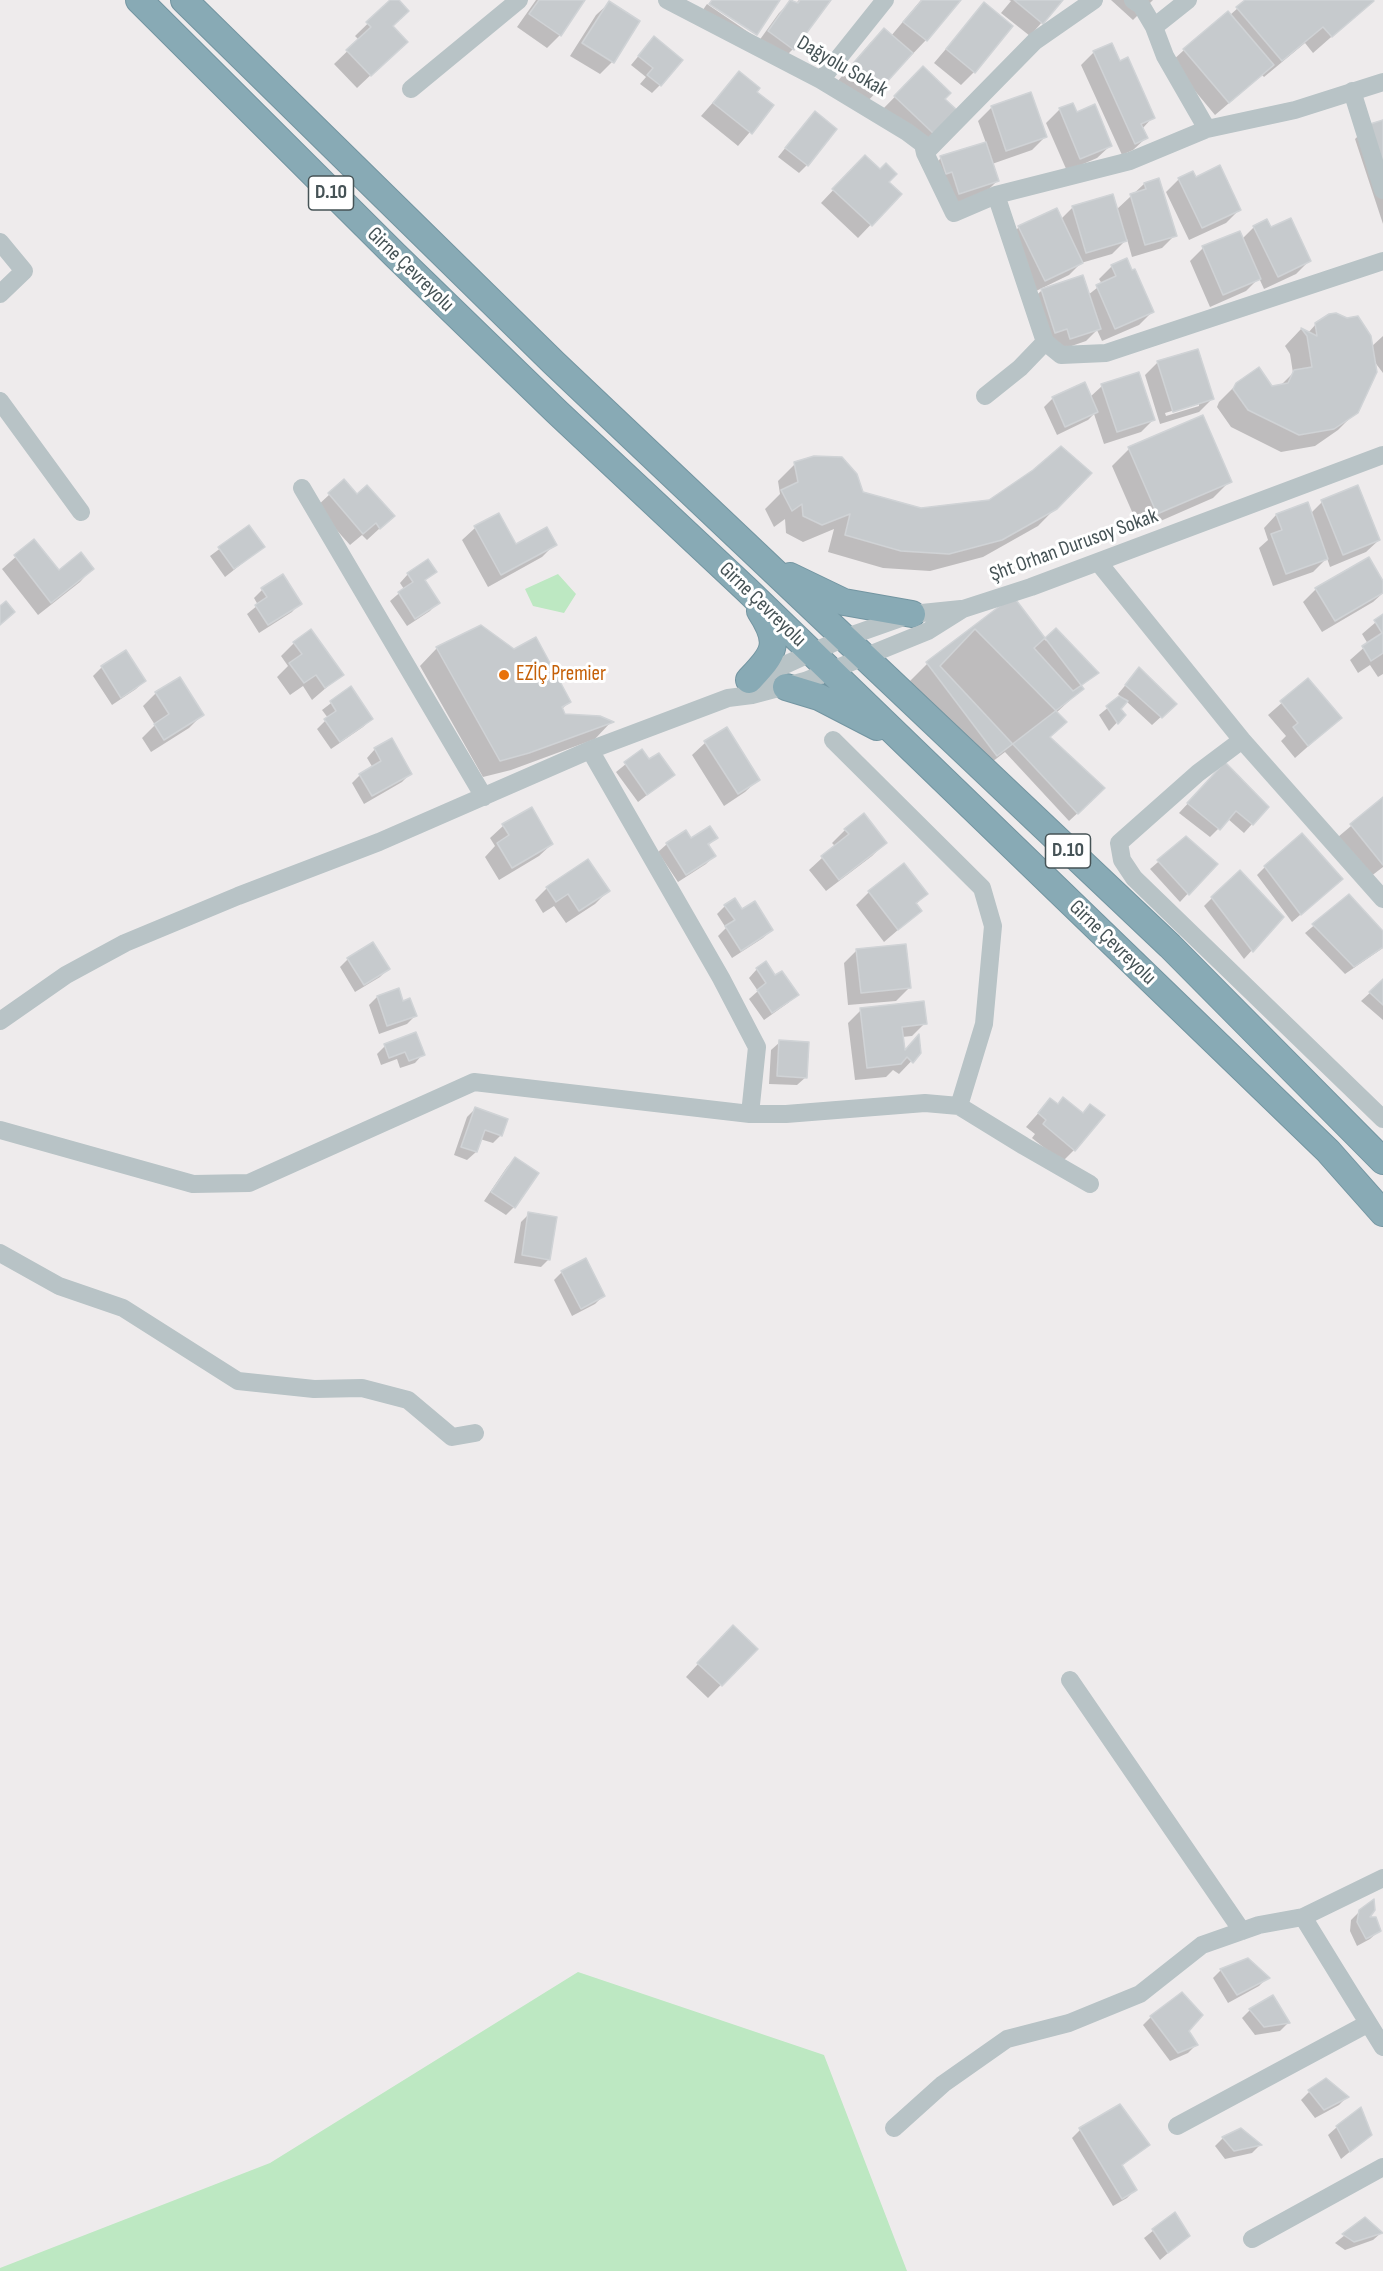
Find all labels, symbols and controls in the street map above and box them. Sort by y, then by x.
street label: Dağyolu Sokak [792,31,892,103]
road number: D.10 [308,176,354,210]
street label: Girne Çevreyolu [361,222,459,318]
street label: Şht Orhan Durusoy Sokak [987,504,1161,588]
street label: Girne Çevreyolu [713,557,811,653]
place label: EZİÇ Premier [516,662,606,688]
marker: EZİÇ Premier [497,668,511,682]
road number: D.10 [1046,834,1090,868]
street label: Girne Çevreyolu [1063,895,1161,991]

